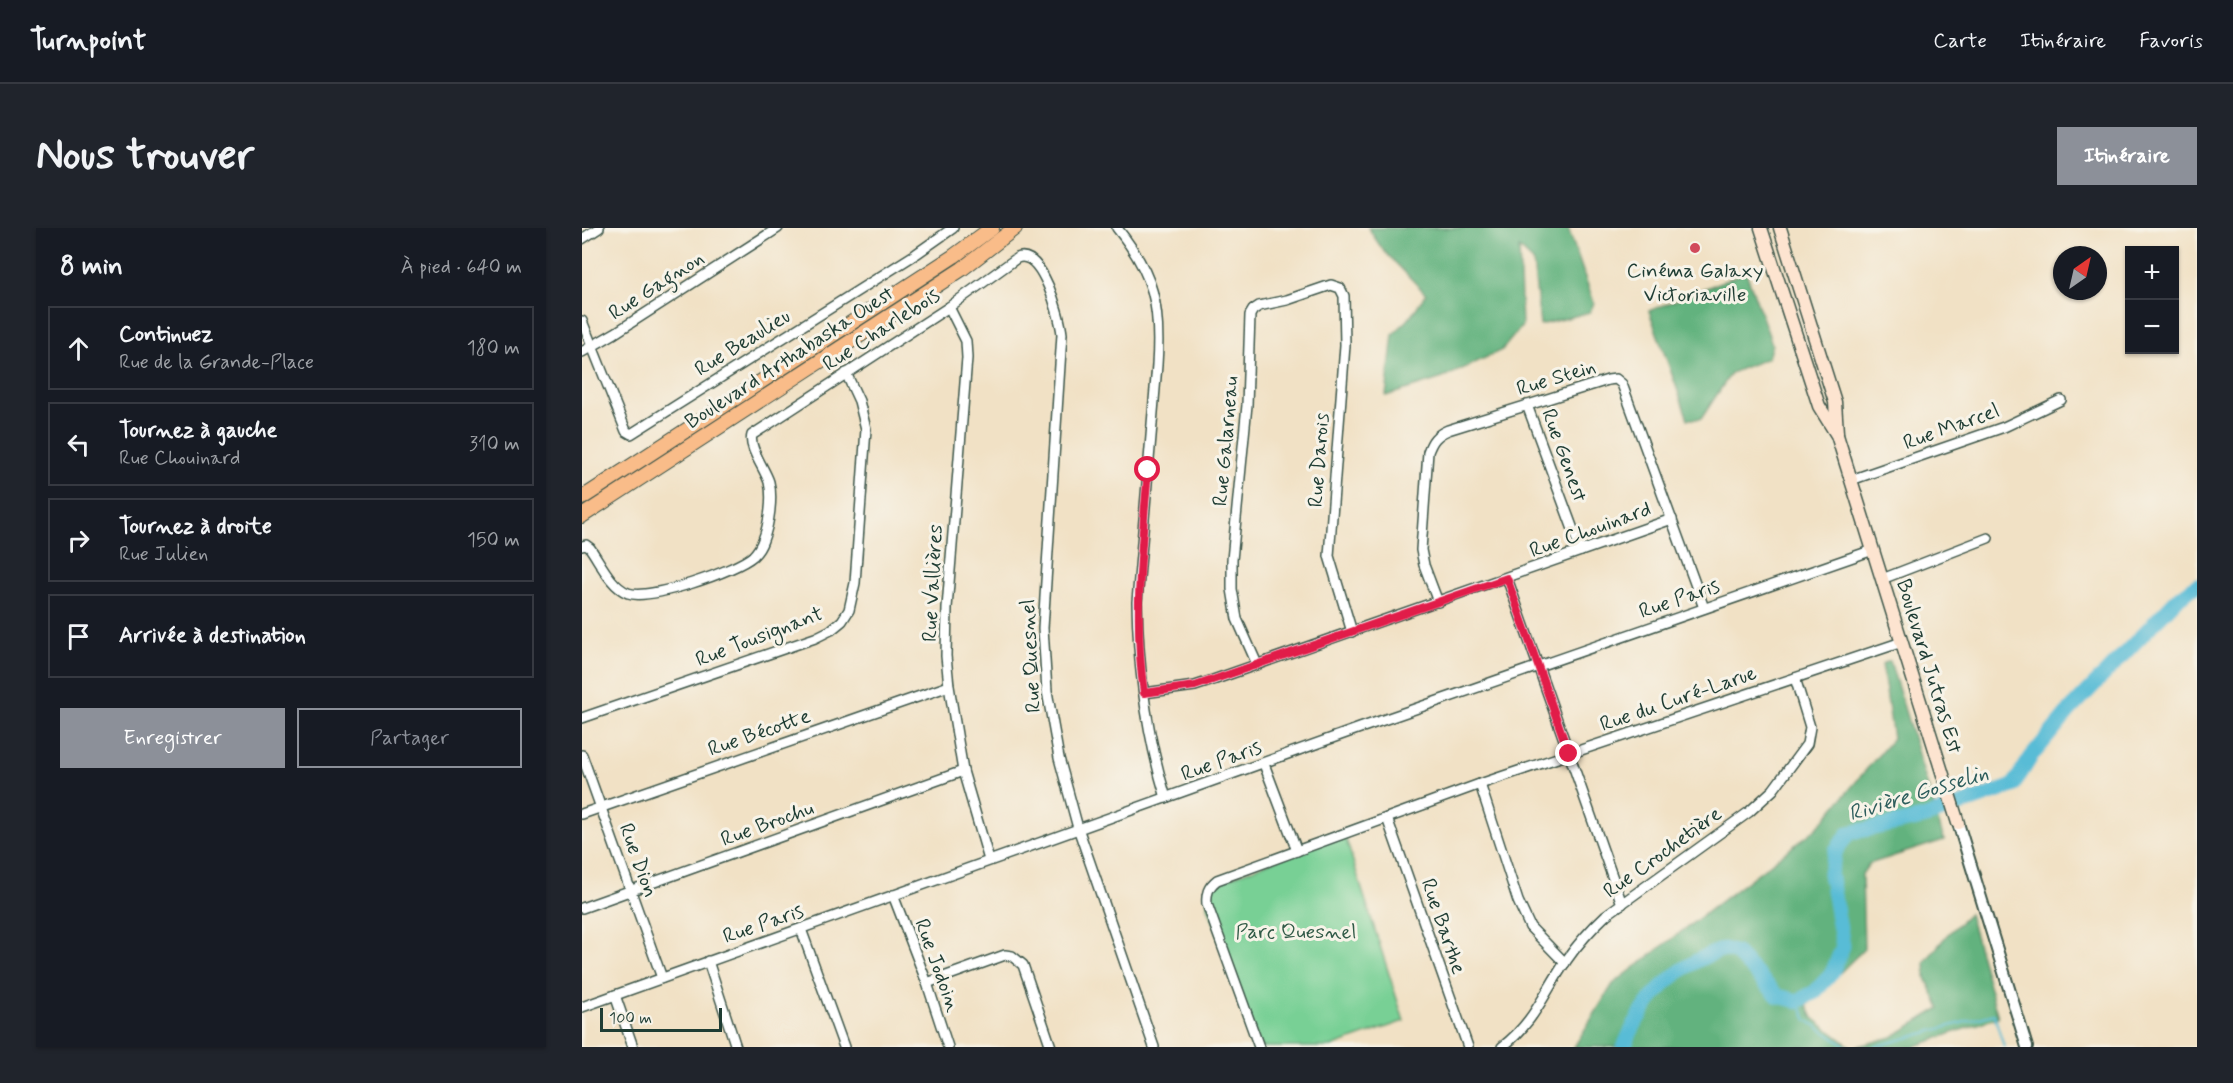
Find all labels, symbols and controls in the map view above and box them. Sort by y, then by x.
text: Turnpoint [30,23,146,60]
text: Carte [1933,27,1987,55]
text: Itinéraire [2020,27,2106,55]
text: Favoris [2139,27,2203,55]
button: Itinéraire [2057,127,2197,185]
text: Nous trouver [36,129,254,184]
marker: Cinéma Galaxy Victoriaville [1688,241,1702,255]
street label: Rue Gagnon [603,245,711,329]
north arrow [2053,246,2107,300]
map controls [2125,246,2179,354]
button: + [2125,246,2179,300]
text: 8 min [60,250,123,284]
text: À pied · 640 m [401,254,522,281]
place label: Cinéma Galaxy Victoriaville [1626,257,1764,309]
street label: Boulevard Arthabaska Ouest [680,279,900,436]
street label: Rue Charlebois [817,281,946,378]
button: − [2125,300,2179,354]
street label: Rue Beaulieu [689,302,796,383]
text: Continuez [119,321,213,349]
icon: ahead [62,332,95,365]
text: 180 m [467,335,520,362]
text: Rue de la Grande-Place [119,349,314,376]
street label: Rue Stein [1513,353,1599,403]
street label: Rue Galarneau [1206,375,1246,507]
street label: Rue Marcel [1899,397,2003,457]
street label: Rue Genest [1534,405,1594,506]
street label: Rue Darois [1302,412,1336,508]
text: Tournez à gauche [119,417,277,445]
icon: left [62,428,95,461]
text: 310 m [469,431,520,458]
text: Rue Chouinard [119,445,241,472]
route start [1134,456,1160,482]
street label: Rue Chouinard [1526,495,1655,565]
text: Tournez à droite [119,513,272,541]
icon: right [62,524,95,557]
street label: Rue Vallières [916,524,950,643]
text: 150 m [467,527,520,554]
text: Rue Julien [119,541,208,568]
street label: Rue Paris [1635,572,1723,626]
street label: Boulevard Jutras Est [1889,576,1969,757]
street label: Rue Quesnel [1014,598,1048,713]
street label: Rue Tousignant [692,600,828,675]
icon: arrive [62,620,95,653]
text: Arrivée à destination [119,622,306,650]
street label: Rue du Curé-Larue [1596,659,1760,739]
street label: Rue Bécotte [704,702,814,764]
button: Enregistrer [60,708,285,768]
button: Partager [297,708,522,768]
street label: Rue Paris [1177,733,1265,788]
route end [1555,740,1581,766]
water label: Rivière Gosselin [1845,759,1992,829]
street label: Rue Brochu [717,794,818,854]
street label: Rue Crochetière [1598,800,1727,905]
street label: Rue Dion [612,819,664,901]
street label: Rue Barthe [1414,875,1472,978]
street label: Rue Paris [719,897,807,951]
street label: Rue Jodoin [907,915,967,1016]
park label: Parc Quesnel [1235,918,1357,946]
scale bar [600,1005,722,1032]
text: 100 m [609,1008,652,1029]

